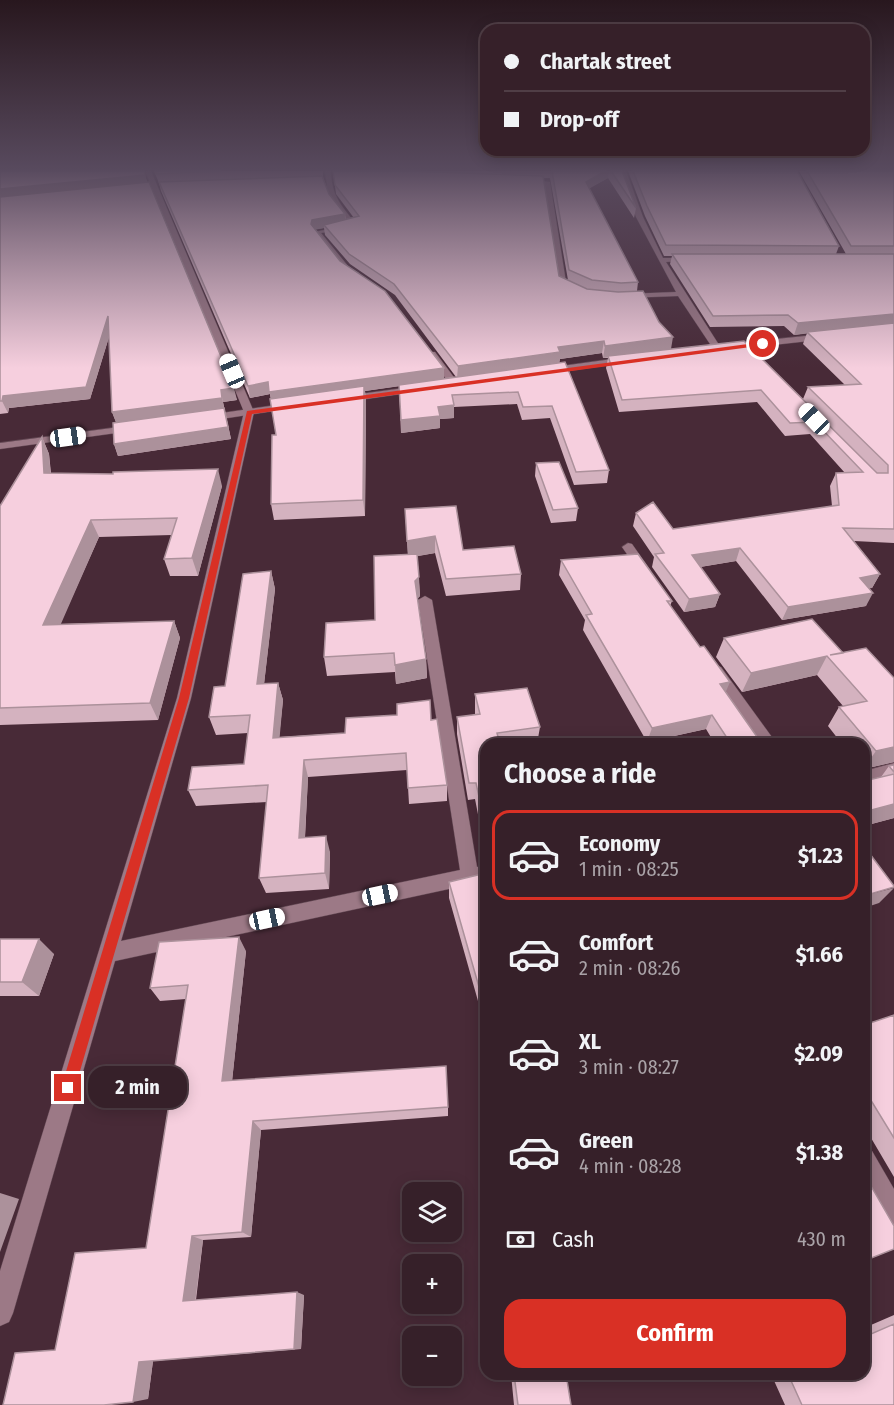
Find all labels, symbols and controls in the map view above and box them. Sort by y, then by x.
text: Chartak street [540,48,671,75]
text: Drop-off [540,106,619,133]
route start [749,330,776,357]
car [217,351,247,391]
car [795,400,833,438]
car [49,426,87,448]
text: Choose a ride [504,758,656,790]
icon: car [507,828,561,882]
text: Economy [579,830,660,857]
text: $1.23 [798,842,843,869]
text: 1 min · 08:25 [579,857,679,881]
car [361,882,399,908]
car [248,906,286,932]
icon: car [507,927,561,981]
text: Comfort [579,929,653,956]
text: $1.66 [796,941,843,968]
text: 2 min · 08:26 [579,956,681,980]
icon: car [507,1026,561,1080]
text: XL [579,1028,601,1055]
text: $2.09 [794,1040,843,1067]
text: 3 min · 08:27 [579,1055,679,1079]
callout: 2 min [89,1067,188,1109]
route end [54,1074,81,1101]
text: 2 min [115,1075,160,1099]
icon: car [507,1125,561,1179]
text: Green [579,1127,633,1154]
text: $1.38 [796,1139,843,1166]
text: 4 min · 08:28 [579,1154,681,1178]
map controls [402,1182,462,1386]
button: layers [402,1182,462,1242]
icon: cash [504,1223,537,1256]
text: Cash [552,1226,595,1253]
text: 430 m [797,1227,846,1251]
button: + [402,1254,462,1314]
button: Confirm [504,1299,846,1368]
button: − [402,1326,462,1386]

